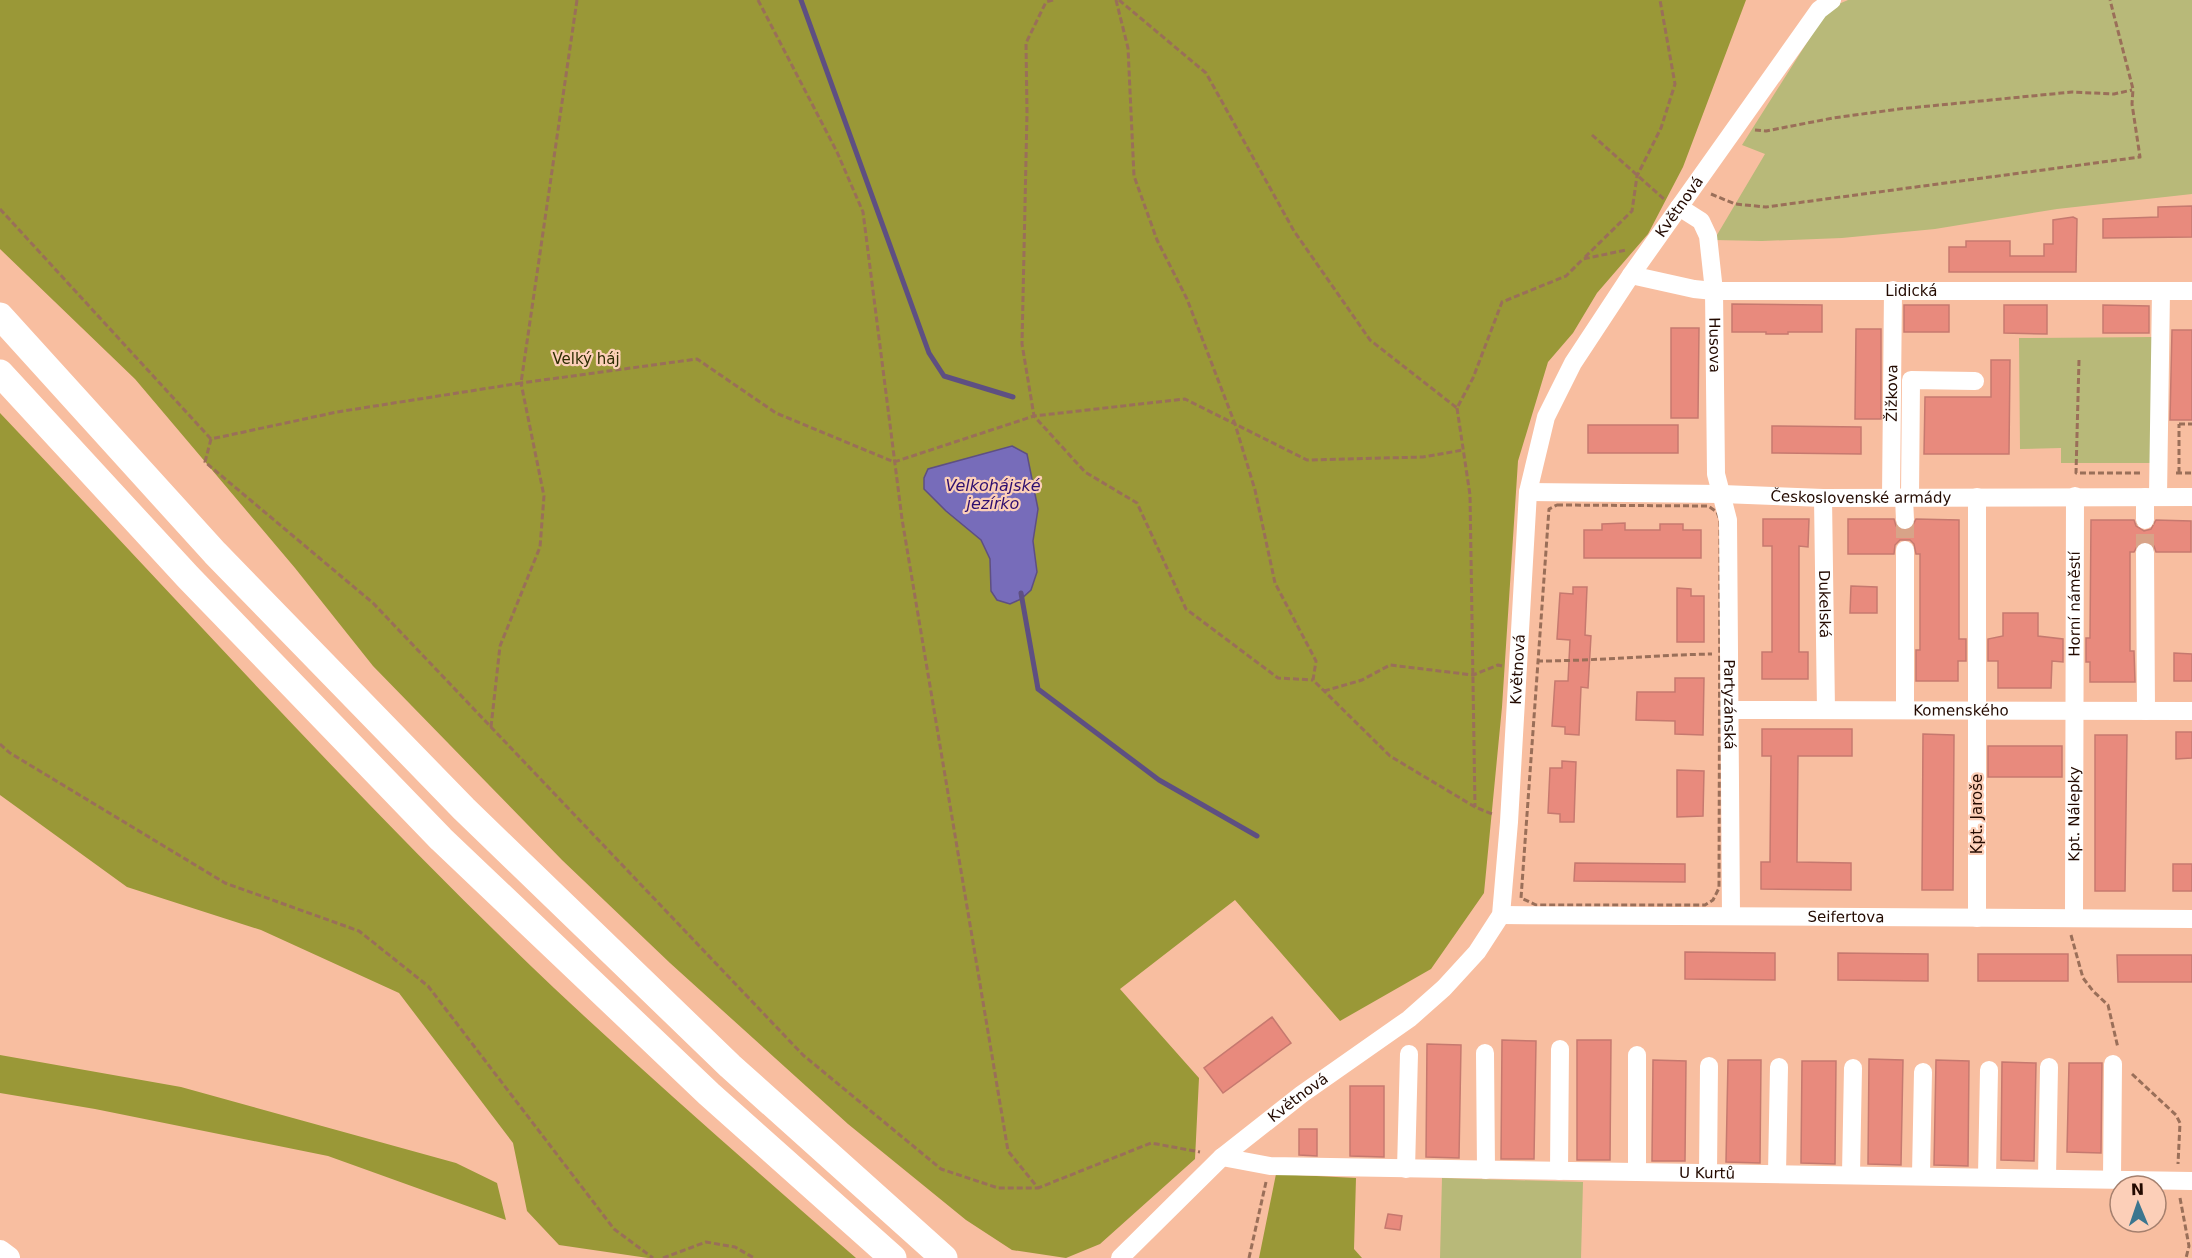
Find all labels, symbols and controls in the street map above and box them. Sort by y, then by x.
street label: Květnová [1652,173,1707,241]
street label: Lidická [1885,282,1937,300]
street label: Husova [1705,317,1724,373]
park label: Velký háj [552,350,620,368]
street label: Žižkova [1882,364,1901,422]
water label: Velkohájské jezírko [945,476,1041,513]
street label: Československé armády [1770,486,1952,507]
street label: Horní náměstí [2066,550,2084,657]
street label: Dukelská [1815,570,1834,638]
street label: Květnová [1507,634,1529,705]
street label: Partyzánská [1720,659,1739,750]
street label: Komenského [1913,701,2009,720]
street label: Kpt. Nálepky [2065,766,2083,862]
street label: Kpt. Jaroše [1968,774,1986,854]
street label: Seifertova [1808,908,1884,926]
street label: Květnová [1264,1069,1332,1126]
street label: U Kurtů [1679,1164,1735,1183]
north arrow [2108,1174,2168,1234]
text: N [2130,1180,2145,1199]

